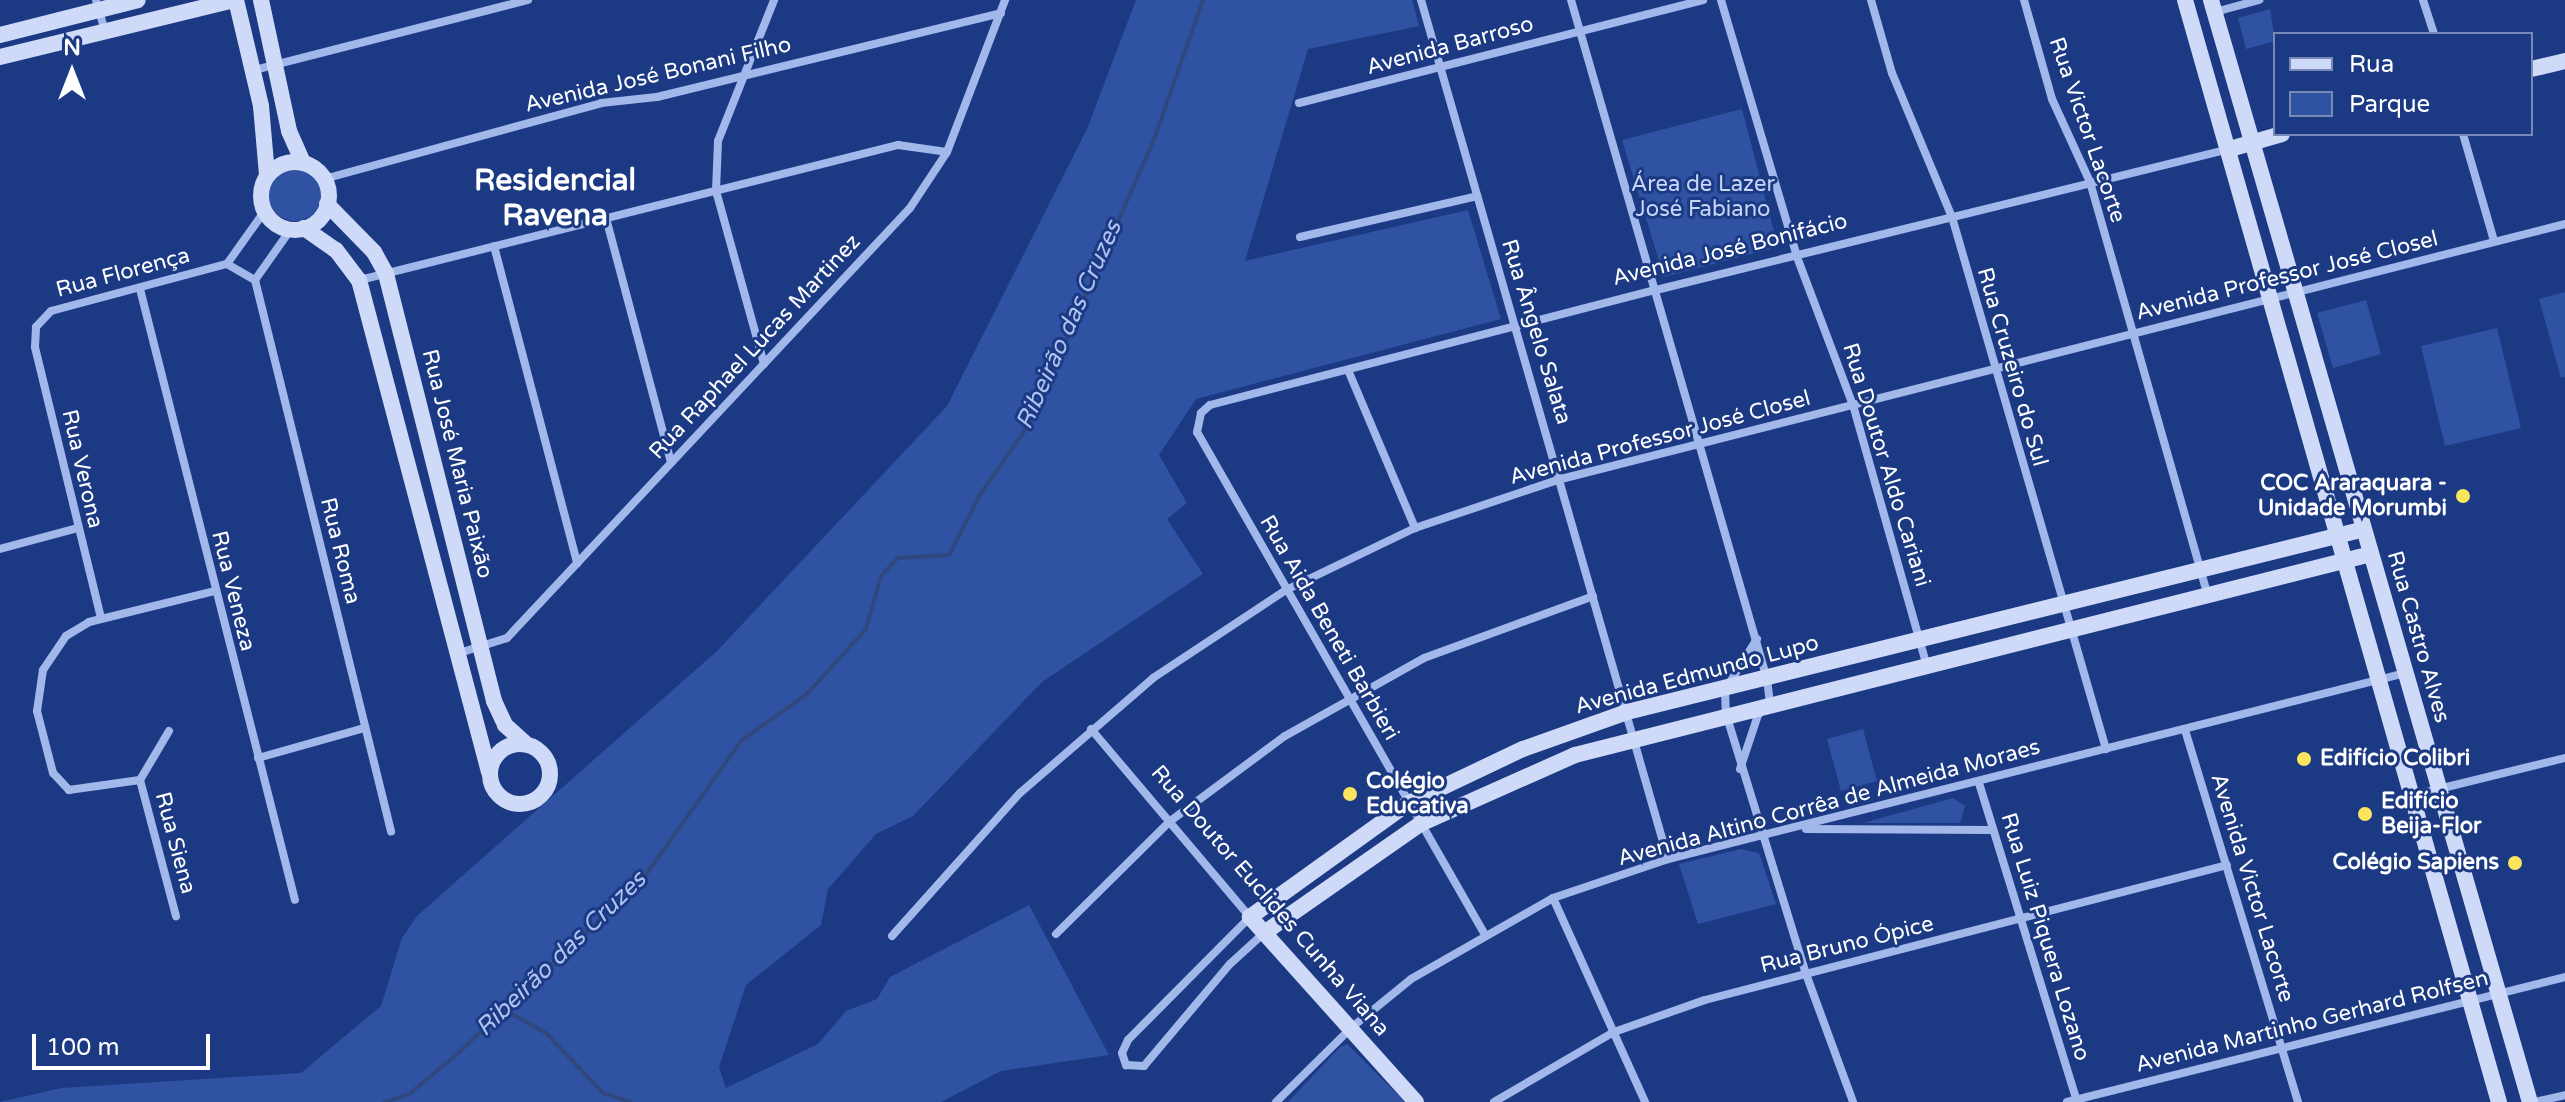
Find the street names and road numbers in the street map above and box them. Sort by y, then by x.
street label: Avenida Barroso [1364,11,1536,81]
street label: Avenida José Bonani Filho [522,31,794,119]
street label: Rua Victor Lacorte [2043,34,2131,226]
street label: Avenida José Bonifácio [1610,208,1850,292]
street label: Avenida Professor José Closel [2133,226,2441,326]
street label: Rua Raphael Lucas Martinez [644,229,866,465]
street label: Rua Ângelo Salata [1495,236,1577,428]
street label: Rua Florença [53,242,193,304]
street label: Rua Cruzeiro do Sul [1971,265,2053,469]
street label: Rua Doutor Aldo Cariani [1836,340,1936,590]
street label: Rua José Maria Paixão [416,347,498,581]
street label: Avenida Professor José Closel [1507,385,1813,491]
street label: Rua Verona [56,407,108,531]
street label: Rua Roma [314,495,366,607]
street label: Rua Aida Beneti Barbieri [1254,511,1404,745]
street label: Rua Veneza [205,528,261,654]
street label: Rua Castro Alves [2381,548,2455,726]
street label: Avenida Edmundo Lupo [1572,630,1822,720]
street label: Avenida Altino Corrêa de Almeida Moraes [1615,734,2043,872]
street label: Rua Doutor Euclides Cunha Viana [1145,760,1395,1042]
street label: Avenida Victor Lacorte [2205,771,2299,1005]
street label: Rua Siena [149,789,201,897]
street label: Rua Luiz Piquera Lozano [1995,810,2095,1064]
street label: Rua Bruno Ópice [1758,911,1936,979]
street label: Avenida Martinho Gerhard Rolfsen [2133,965,2491,1079]

